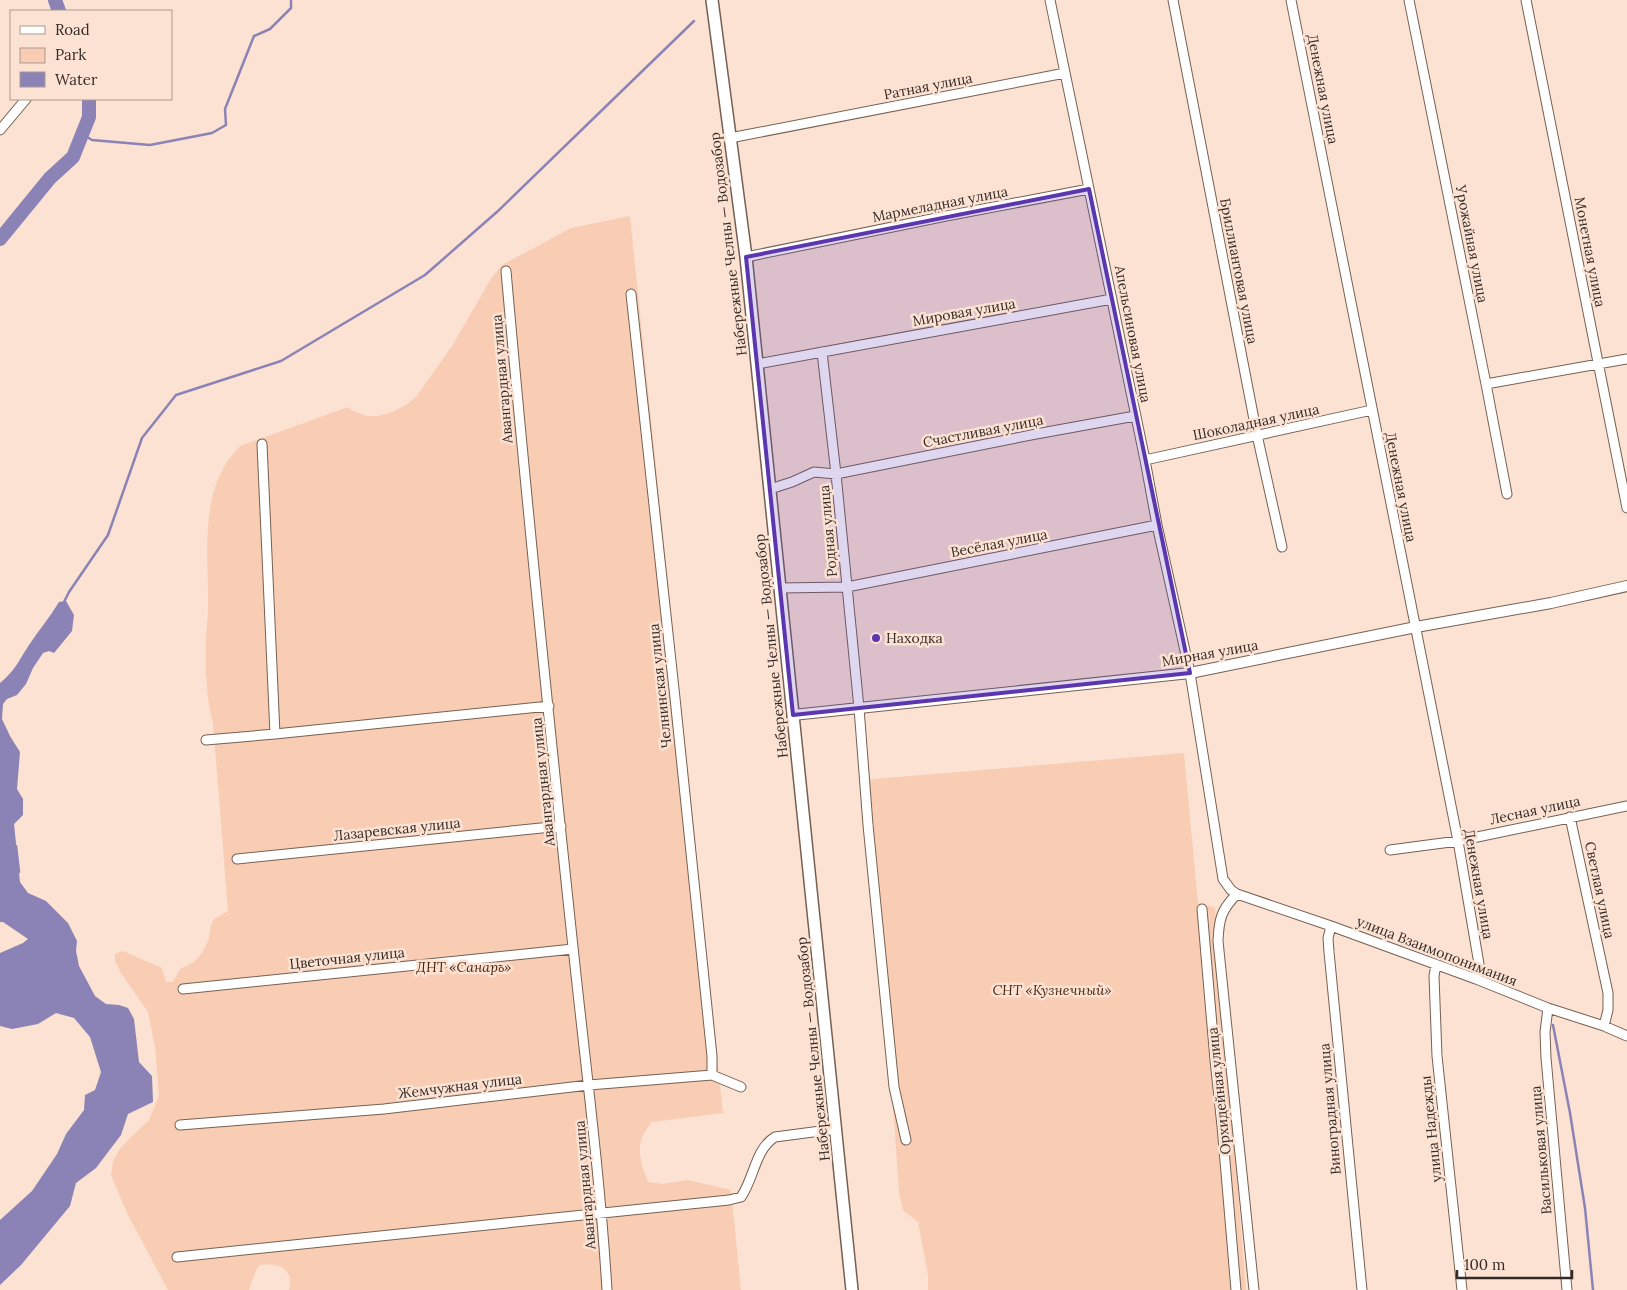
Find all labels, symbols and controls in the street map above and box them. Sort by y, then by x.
legend [10,10,172,100]
text: Road [55,20,90,39]
street label: Денежная улица [1303,32,1343,146]
text: Park [55,45,86,64]
street label: Ратная улица [882,69,974,103]
text: Water [55,70,98,89]
street label: Набережные Челны — Водозабор [705,131,751,357]
street label: Мармеладная улица [871,182,1009,226]
street label: Урожайная улица [1452,183,1492,304]
street label: Монетная улица [1571,195,1609,309]
street label: Бриллиантовая улица [1216,196,1262,346]
street label: Апельсиновая улица [1111,263,1155,404]
street label: Мировая улица [911,294,1017,330]
street label: Авангардная улица [487,314,517,445]
street label: Шоколадная улица [1191,400,1321,444]
street label: Счастливая улица [921,410,1045,452]
street label: Денежная улица [1381,430,1421,544]
street label: Родная улица [815,484,841,578]
street label: Весёлая улица [949,525,1049,561]
street label: Набережные Челны — Водозабор [750,533,792,759]
street label: Челнинская улица [644,623,676,749]
place label: Находка [886,629,943,647]
marker: Находка [870,632,882,644]
street label: Мирная улица [1160,636,1260,670]
street label: Авангардная улица [527,717,559,848]
street label: Лесная улица [1488,792,1582,828]
street label: Лазаревская улица [333,813,461,845]
street label: Денежная улица [1460,827,1498,941]
street label: Светлая улица [1581,840,1619,940]
street label: улица Взаимопонимания [1354,912,1520,990]
street label: Набережные Челны — Водозабор [792,936,834,1162]
street label: Цветочная улица [288,943,406,973]
park label: ДНТ «Санаръ» [416,958,511,976]
park label: СНТ «Кузнечный» [992,981,1112,999]
street label: Орхидейная улица [1203,1027,1235,1155]
street label: Виноградная улица [1315,1043,1345,1175]
street label: Жемчужная улица [397,1069,523,1103]
street label: улица Надежды [1416,1075,1446,1183]
street label: Васильковая улица [1526,1085,1556,1215]
street label: Авангардная улица [570,1120,600,1251]
scale bar [1457,1248,1572,1280]
text: 100 m [1464,1255,1505,1274]

